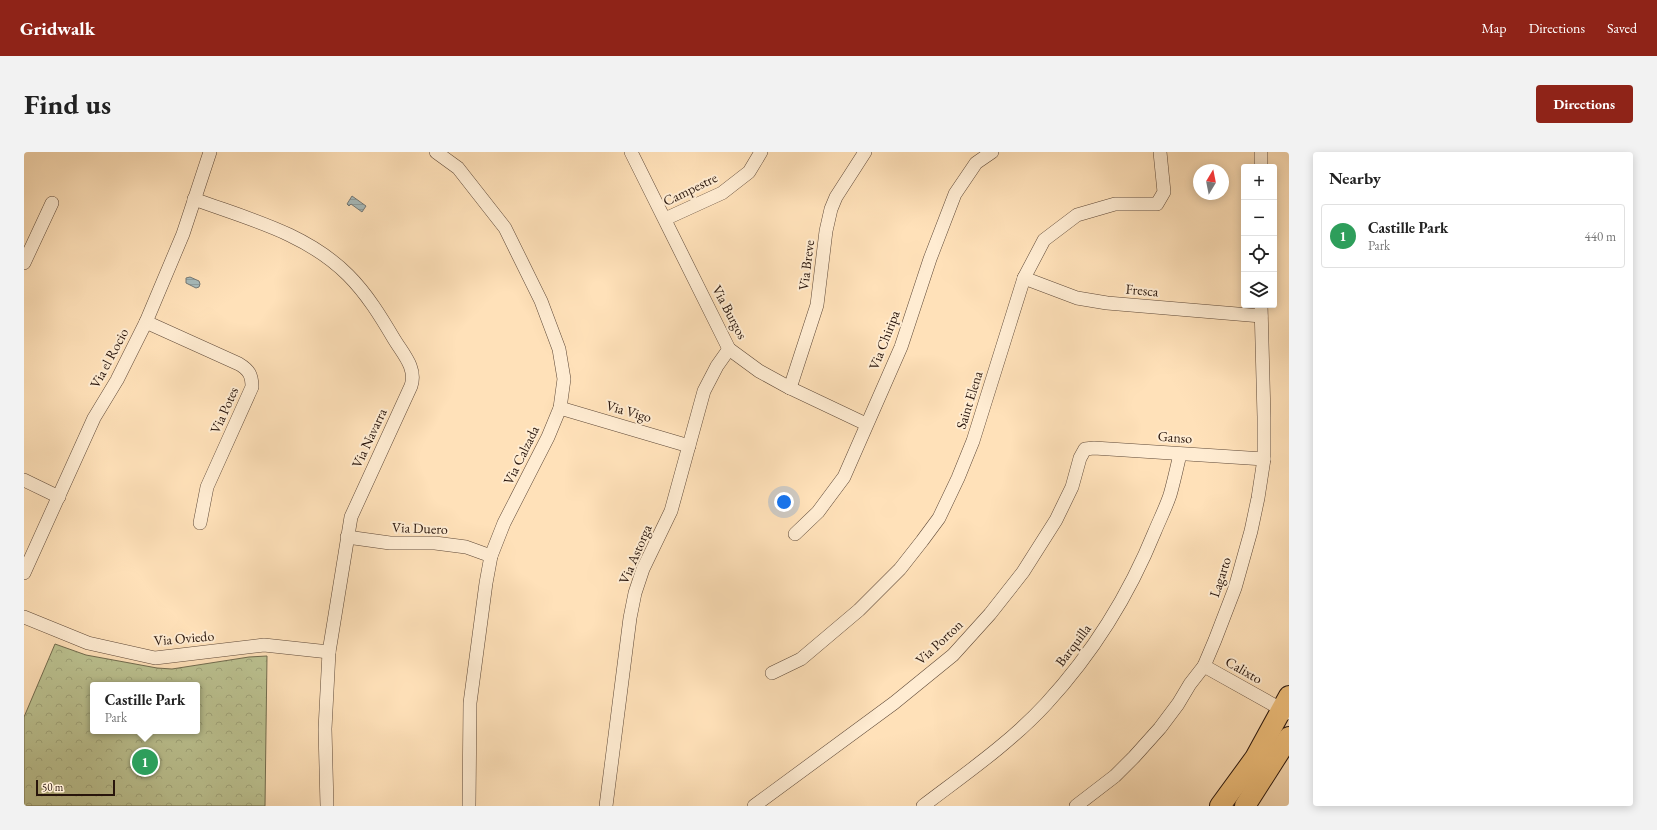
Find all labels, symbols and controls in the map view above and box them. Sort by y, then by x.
text: Gridwalk [20,16,95,41]
text: Map [1481,19,1507,37]
text: Directions [1529,19,1585,37]
text: Saved [1607,19,1637,37]
button: Directions [1536,85,1633,123]
text: Find us [24,86,111,122]
north arrow [1193,164,1229,200]
map controls [1241,164,1277,308]
button: + [1241,164,1277,200]
text: Nearby [1329,167,1381,189]
street label: Campestre [660,168,721,210]
button: − [1241,200,1277,236]
text: Castille Park [1368,218,1448,237]
text: 1 [1340,228,1346,245]
text: 440 m [1585,228,1616,245]
button: locate [1241,236,1277,272]
text: Park [1368,237,1390,254]
street label: Via Breve [794,238,818,291]
button: layers [1241,272,1277,308]
street label: Fresca [1125,280,1160,300]
street label: Via Burgos [708,282,752,343]
street label: Via Chiripa [864,307,904,372]
street label: Via el Rocio [86,325,132,391]
street label: Saint Elena [952,368,986,431]
street label: Via Potes [206,383,242,436]
street label: Via Vigo [604,396,654,426]
street label: Via Navarra [347,405,391,471]
street label: Via Calzada [499,422,543,487]
street label: Ganso [1157,427,1193,447]
your location [774,492,794,512]
street label: Via Duero [392,518,448,538]
street label: Via Astorga [614,521,656,586]
street label: Lagarto [1205,554,1235,599]
street label: Via Porton [912,615,967,668]
street label: Barquilla [1051,620,1095,670]
street label: Via Oviedo [153,626,215,650]
street label: Calixto [1222,652,1266,688]
popup [90,682,200,734]
text: Castille Park [105,690,185,709]
text: Park [105,709,127,726]
pin: 1 [132,747,158,777]
scale bar [36,778,115,797]
text: 50 m [42,780,63,794]

